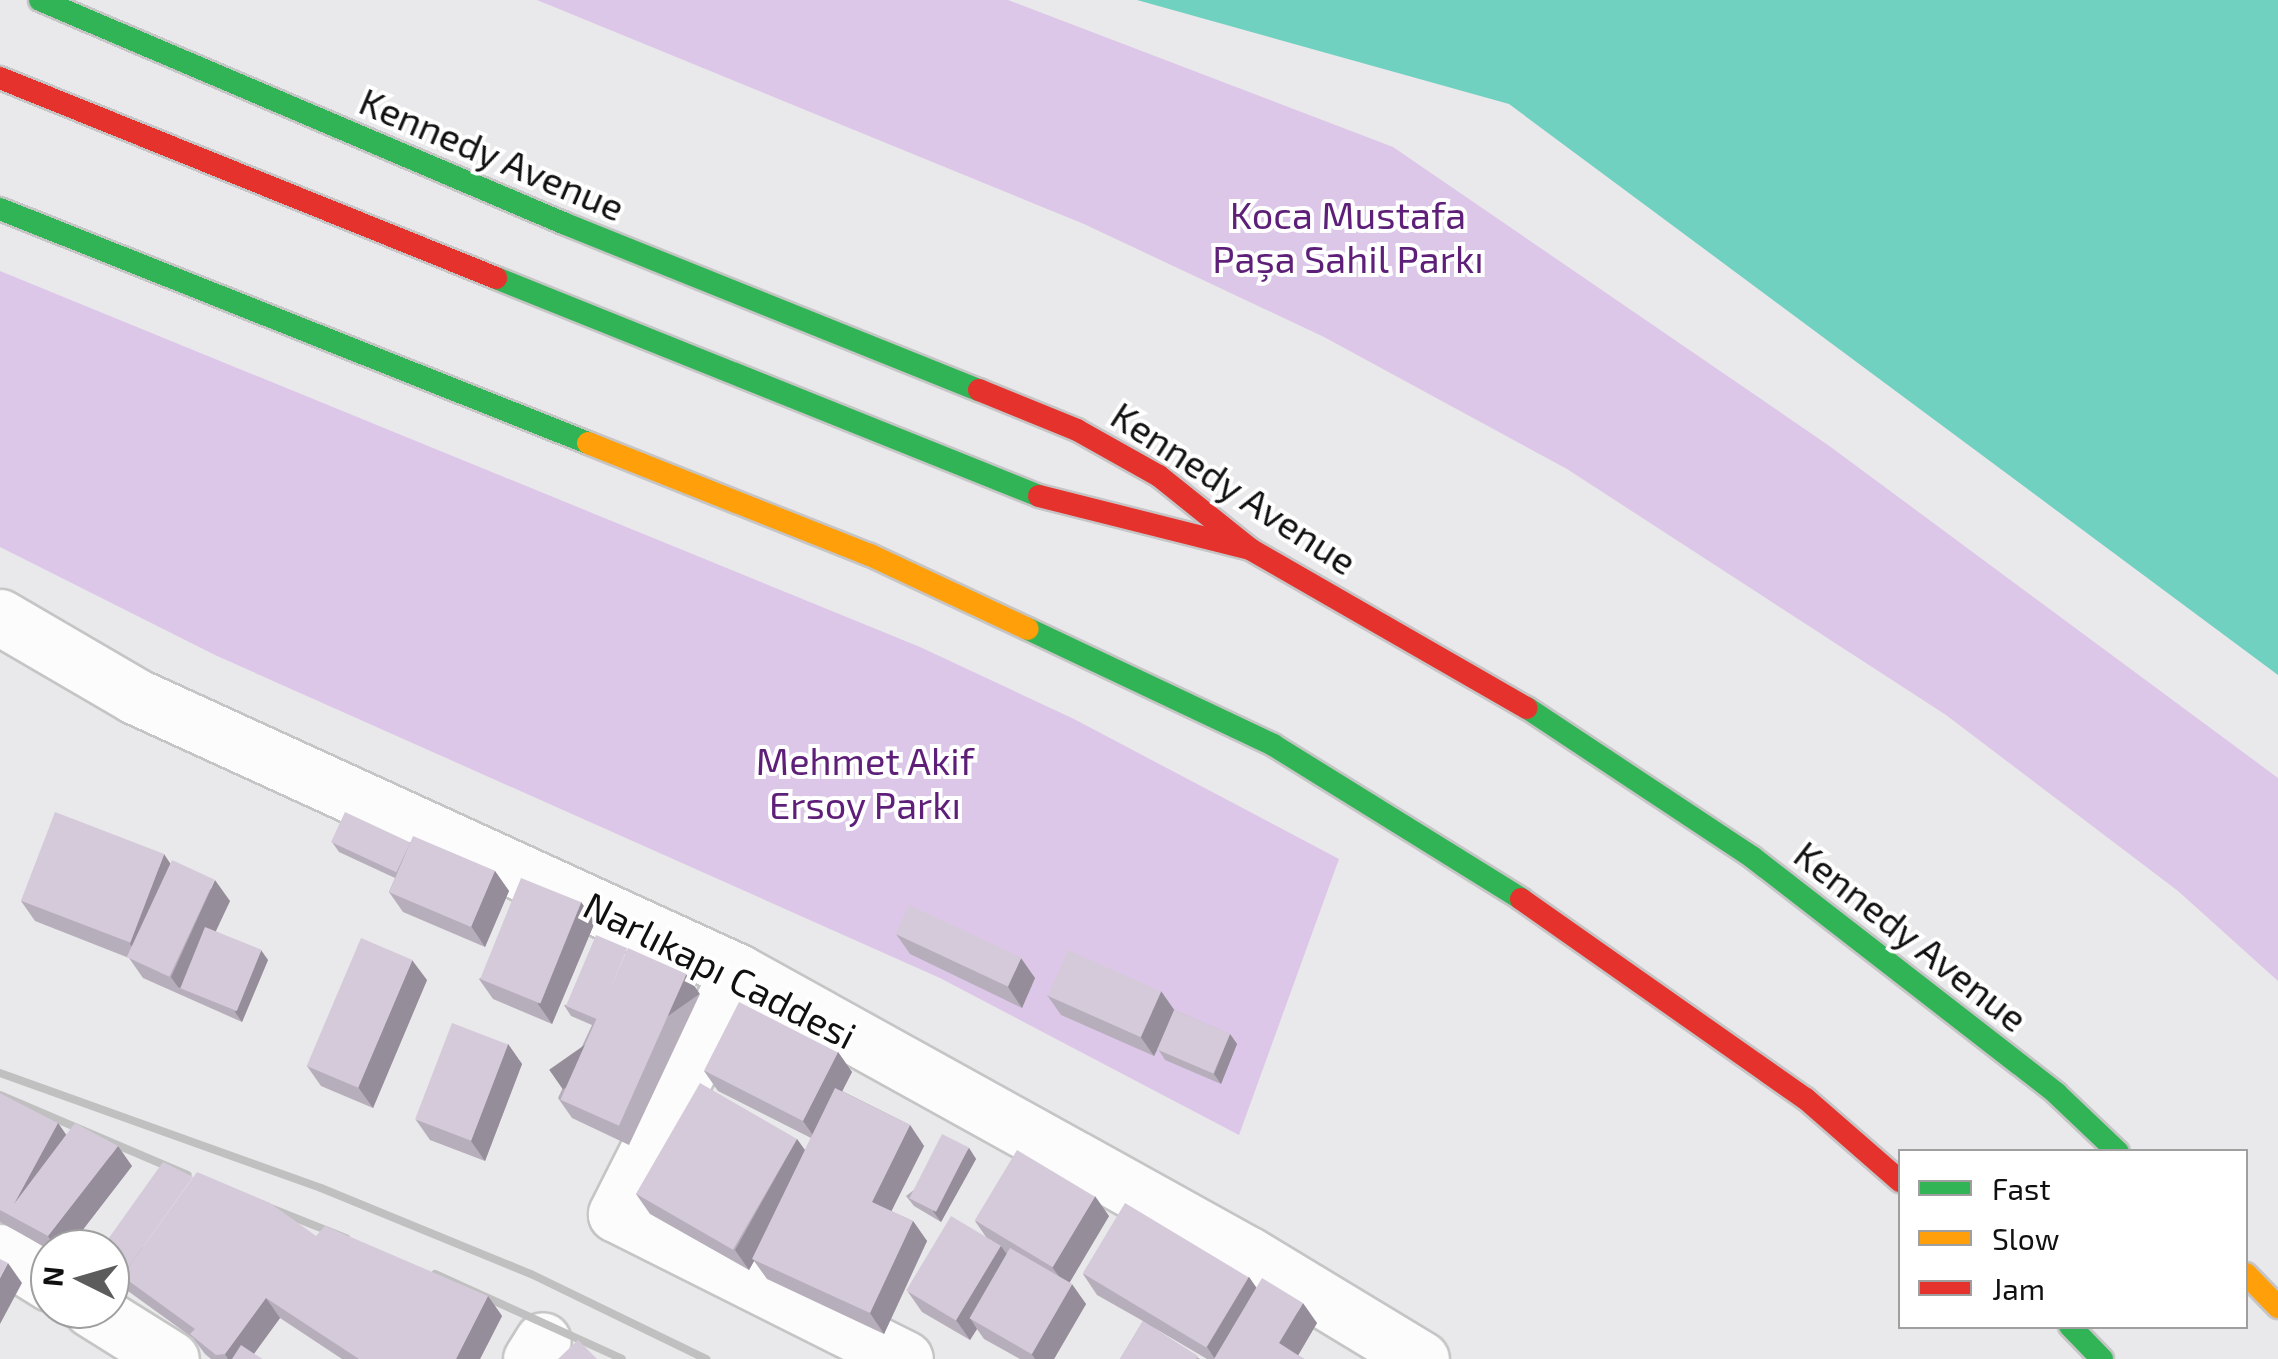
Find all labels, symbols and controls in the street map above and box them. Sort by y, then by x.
street label: Kennedy Avenue [352,77,632,231]
park label: Koca Mustafa Paşa Sahil Parkı [1212,192,1484,282]
street label: Kennedy Avenue [1102,391,1366,585]
park label: Mehmet Akif Ersoy Parkı [755,738,975,828]
street label: Kennedy Avenue [1785,830,2037,1042]
street label: Narlıkapı Caddesi [576,882,864,1058]
legend [1898,1149,2248,1329]
text: Fast [1992,1170,2051,1206]
text: Slow [1992,1220,2059,1256]
north arrow [30,1229,130,1329]
text: N [34,1265,70,1288]
text: Jam [1992,1270,2045,1306]

